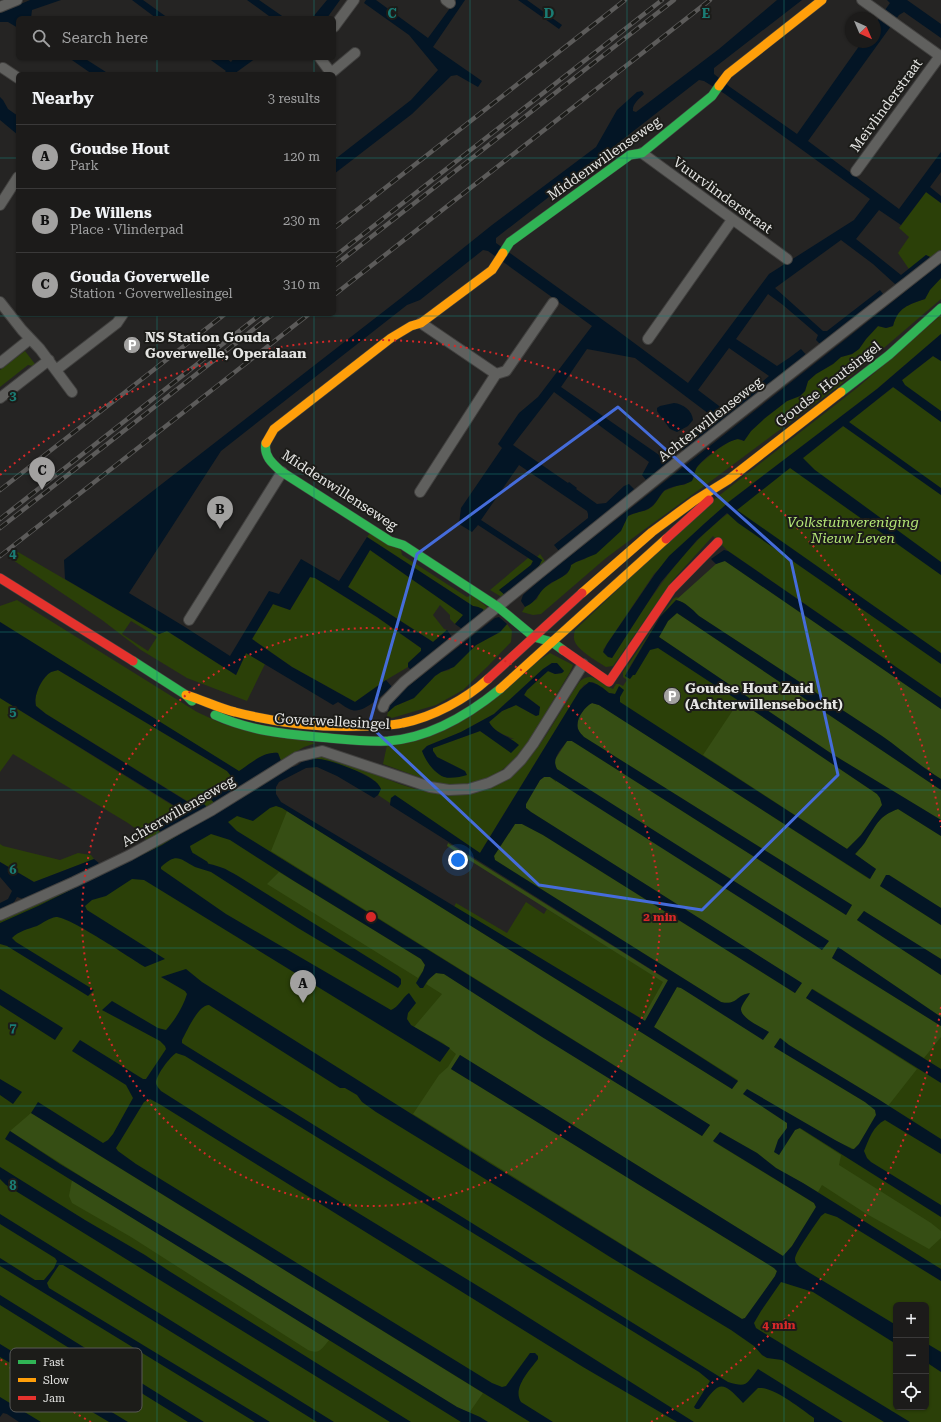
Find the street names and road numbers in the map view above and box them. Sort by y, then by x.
street label: Meivlinderstraat [847,55,925,155]
street label: Middenwillenseweg [544,113,664,203]
street label: Vuurvlinderstraat [670,154,776,236]
street label: Goudse Houtsingel [772,338,884,430]
street label: Achterwillenseweg [655,373,765,465]
street label: Middenwillenseweg [279,447,401,533]
street label: Goverwellesingel [274,710,391,732]
street label: Achterwillenseweg [119,772,237,850]

